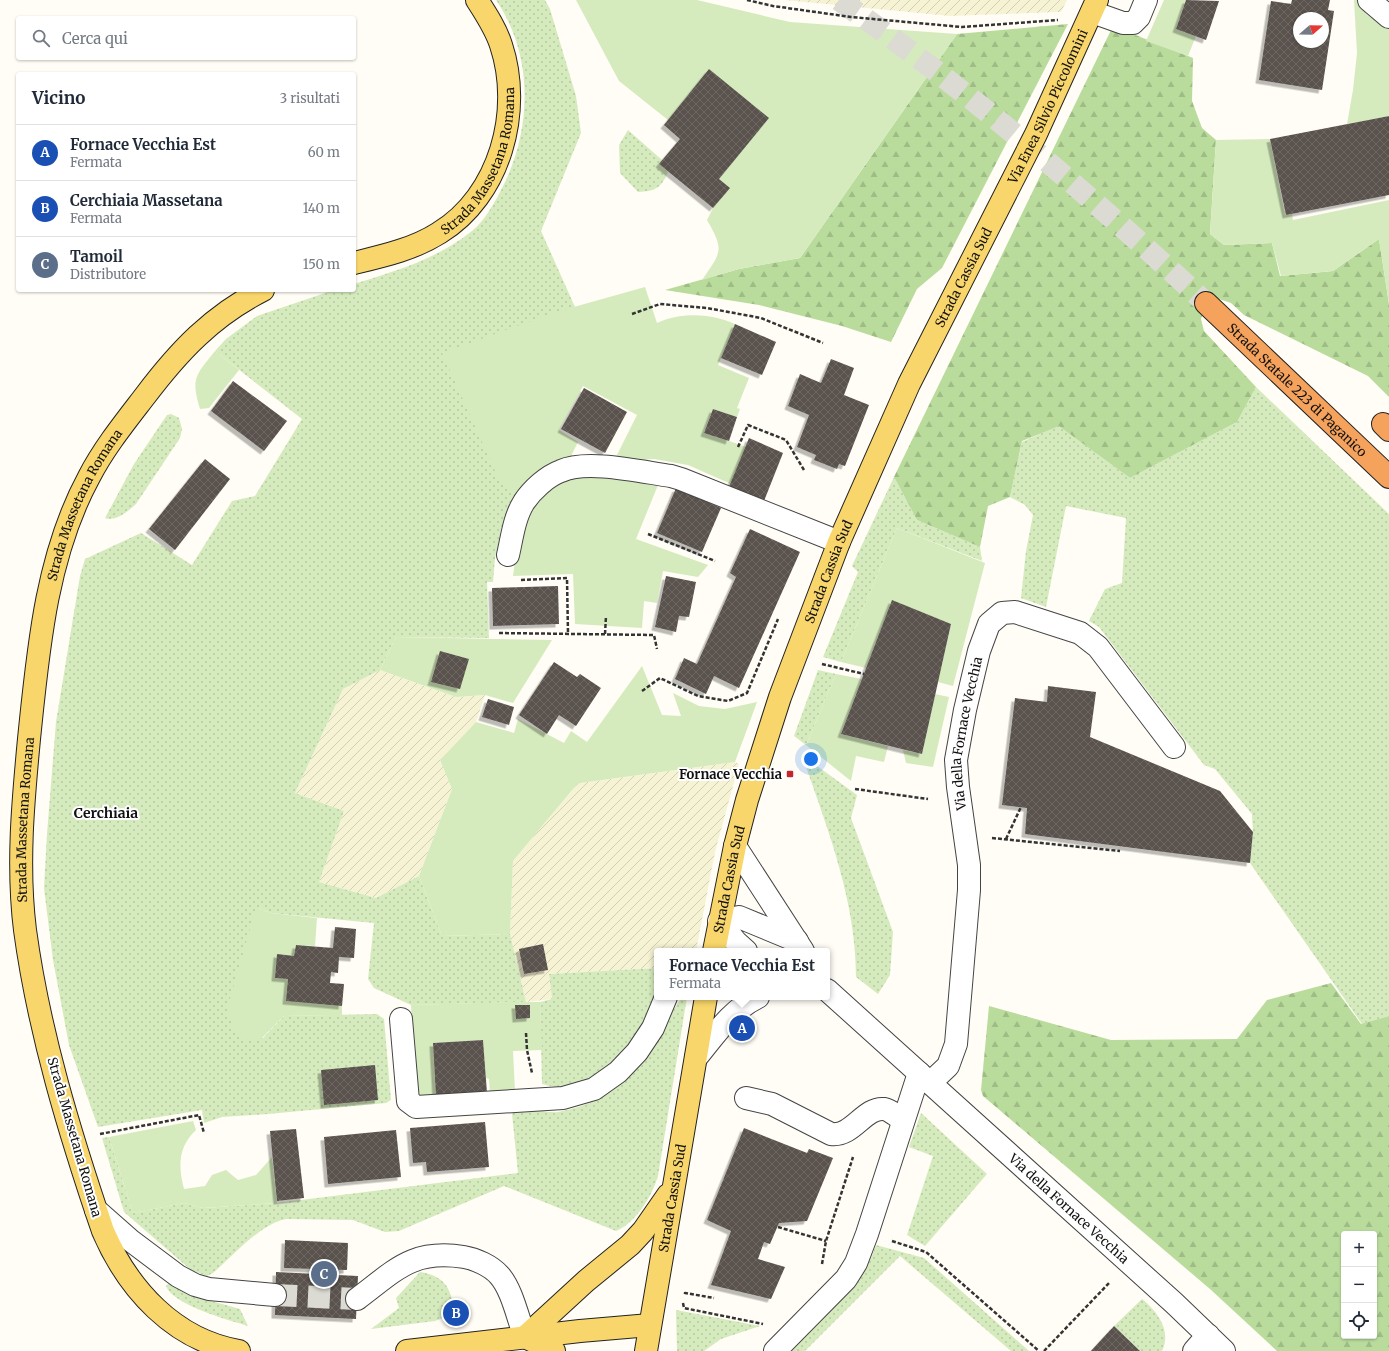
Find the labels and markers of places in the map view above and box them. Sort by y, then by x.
place label: Fornace Vecchia [679,766,782,783]
marker: Fornace Vecchia [785,769,795,779]
pin: A [729,1013,755,1043]
pin: C [311,1259,337,1289]
pin: B [443,1298,469,1328]

